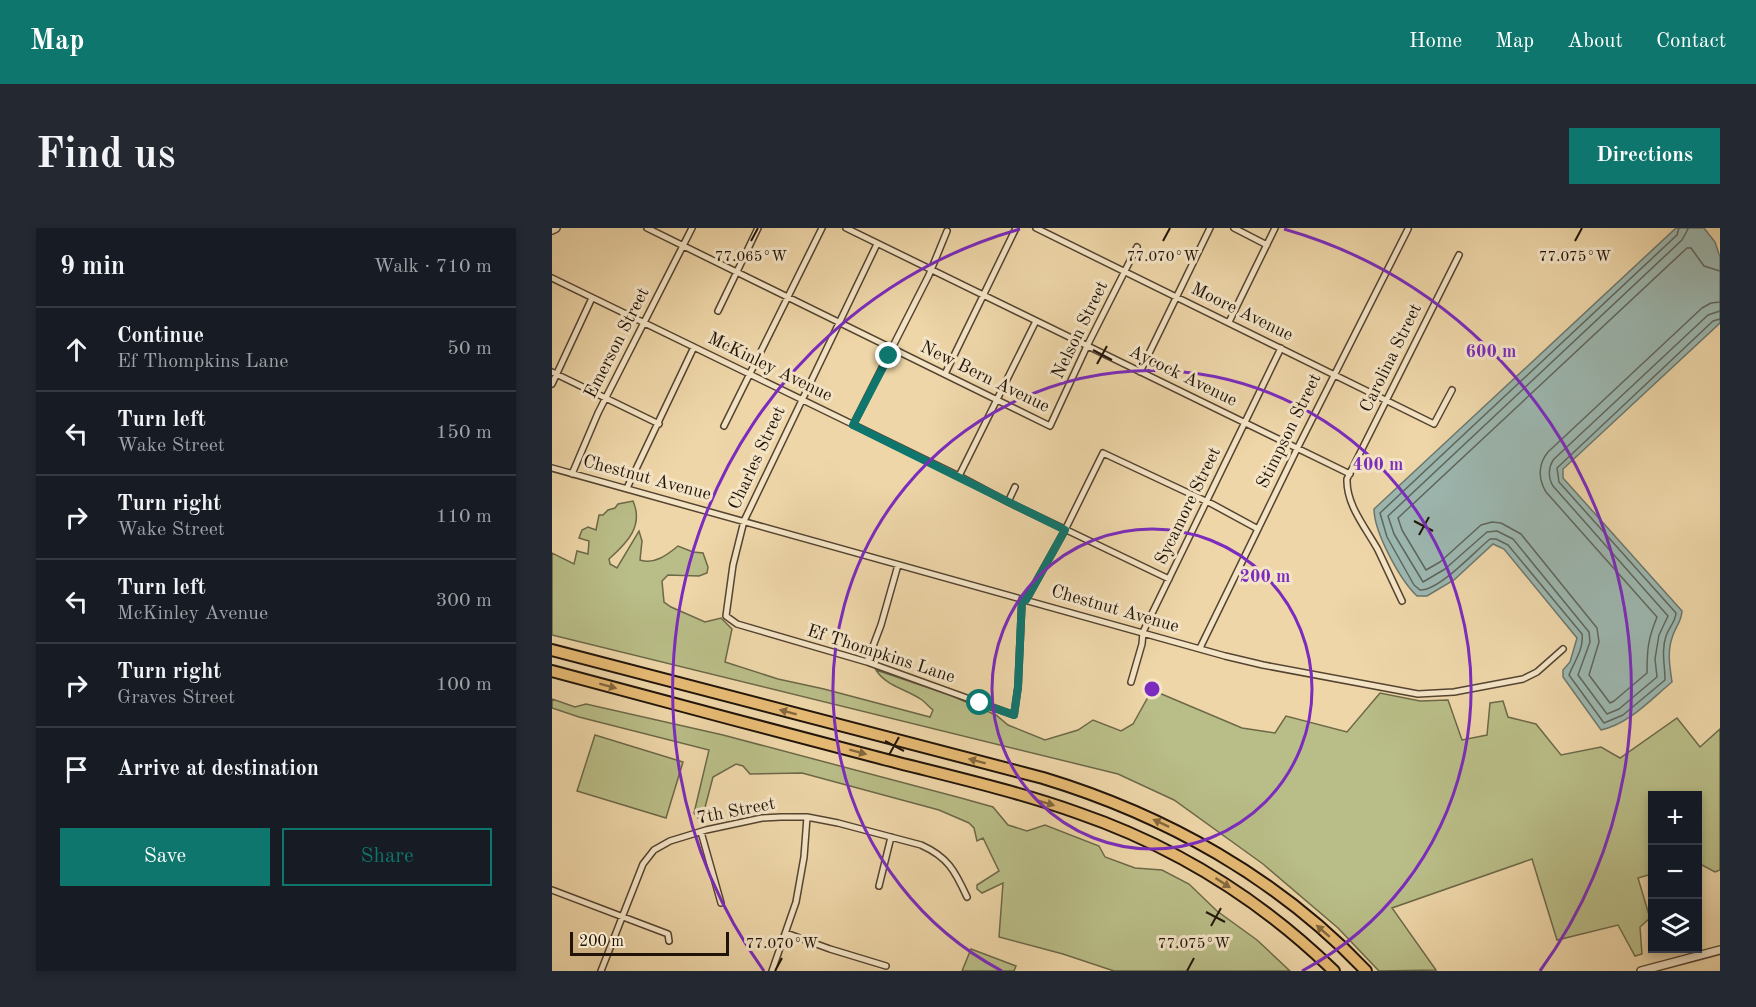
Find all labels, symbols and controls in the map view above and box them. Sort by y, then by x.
text: Map [30,28,84,56]
text: Home [1409,31,1462,52]
text: Map [1495,31,1534,52]
text: About [1567,31,1623,52]
text: Contact [1656,31,1726,52]
button: Directions [1569,128,1720,184]
text: Find us [36,135,175,177]
text: 77.065°W [715,250,787,265]
text: 77.070°W [1127,250,1199,265]
text: 77.075°W [1539,250,1611,265]
text: 9 min [60,254,125,280]
text: Walk · 710 m [373,257,492,277]
street label: Nelson Street [1049,278,1111,382]
street label: Moore Avenue [1188,280,1296,344]
street label: Emerson Street [581,285,653,401]
street label: Carolina Street [1357,301,1425,415]
text: Continue [117,325,204,347]
street label: McKinley Avenue [705,329,835,405]
icon: ahead [60,333,93,366]
street label: New Bern Avenue [918,338,1052,416]
text: 50 m [447,339,492,359]
route end [875,342,901,368]
street label: Aycock Avenue [1126,342,1240,410]
text: 600 m [1466,343,1516,361]
text: Ef Thompkins Lane [117,352,288,372]
street label: Stimpson Street [1253,371,1325,491]
street label: Charles Street [725,404,789,512]
text: Turn left [117,409,206,431]
icon: left [60,417,93,450]
text: 150 m [436,423,492,443]
text: Wake Street [117,436,225,456]
street label: Sycamore Street [1152,444,1224,568]
street label: Chestnut Avenue [581,452,713,504]
text: 400 m [1353,456,1403,474]
text: Turn right [117,493,221,515]
icon: right [60,501,93,534]
text: 110 m [436,507,492,527]
text: Wake Street [117,520,225,540]
text: 200 m [1240,568,1290,586]
text: Turn left [117,577,206,599]
street label: Chestnut Avenue [1049,582,1181,636]
icon: left [60,585,93,618]
text: 300 m [436,591,492,611]
text: McKinley Avenue [117,604,268,624]
street label: Ef Thompkins Lane [805,622,957,686]
text: Turn right [117,661,221,683]
icon: right [60,669,93,702]
text: 100 m [436,675,492,695]
centre of rings [1142,679,1162,699]
one-way arrow [599,682,618,692]
text: Graves Street [117,688,235,708]
route start [966,689,992,715]
one-way arrow [779,707,797,717]
one-way arrow [849,748,867,758]
icon: arrive [60,753,93,786]
one-way arrow [968,756,986,766]
text: Arrive at destination [117,758,319,780]
map controls [1648,791,1702,953]
button: + [1648,791,1702,845]
street label: 7th Street [695,795,777,827]
one-way arrow [1037,799,1055,808]
one-way arrow [1153,819,1170,828]
button: Save [60,828,270,886]
button: Share [282,828,492,886]
button: − [1648,845,1702,899]
one-way arrow [1215,877,1231,888]
button: layers [1648,899,1702,953]
one-way arrow [1316,925,1331,938]
scale bar [570,929,729,956]
text: 200 m [579,934,624,950]
text: 77.070°W [746,937,818,952]
text: 77.075°W [1158,937,1230,952]

